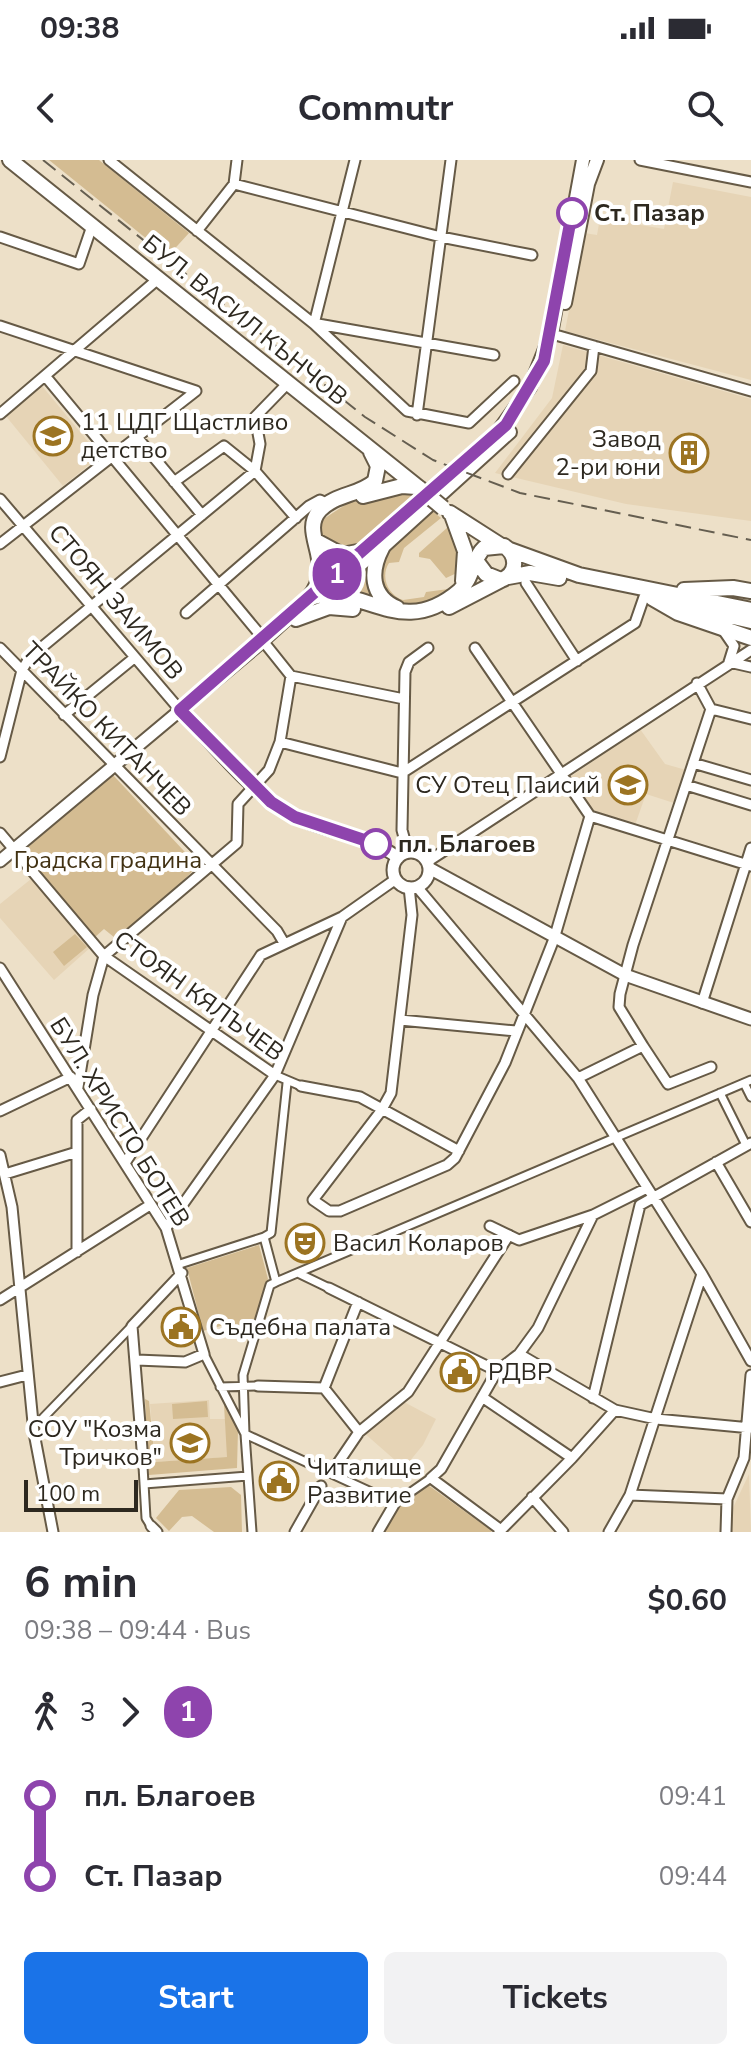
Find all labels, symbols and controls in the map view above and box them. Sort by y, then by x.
text: 09:38 [40,8,119,49]
text: Commutr [298,84,453,133]
icon: back [24,86,68,130]
icon: search [683,86,727,130]
place label: Ст. Пазар [594,197,705,229]
marker: Ст. Пазар [557,198,587,228]
street label: БУЛ. ВАСИЛ КЪНЧОВ [136,227,354,413]
place label: 11 ЦДГ Щастливо детство [81,406,288,466]
school or university icon: 11 ЦДГ Щастливо детство [32,415,74,457]
place label: Завод 2-ри юни [555,423,661,483]
building icon: Завод 2-ри юни [668,432,710,474]
street label: СТОЯН ЗАИМОВ [41,517,191,687]
line badge: 1 [311,548,363,600]
text: 1 [329,555,345,593]
street label: ТРАЙКО КИТАНЧЕВ [15,635,199,823]
school or university icon: СУ Отец Паисий [607,764,649,806]
place label: СУ Отец Паисий [415,769,600,801]
place label: пл. Благоев [398,828,535,860]
marker: пл. Благоев [361,829,391,859]
park label: Градска градина [14,844,202,876]
street label: СТОЯН КЯЛЪЧЕВ [108,923,290,1069]
street label: БУЛ. ХРИСТО БОТЕВ [43,1011,197,1233]
theatre icon: Васил Коларов [284,1222,326,1264]
place label: Васил Коларов [333,1227,504,1259]
public building icon: Съдебна палата [160,1306,202,1348]
place label: Съдебна палата [209,1311,391,1343]
public building icon: РДВР [439,1351,481,1393]
place label: РДВР [488,1356,552,1388]
place label: СОУ "Козма Тричков" [28,1413,162,1473]
school or university icon: СОУ "Козма Тричков" [169,1422,211,1464]
place label: Читалище Развитие [307,1451,421,1511]
public building icon: Читалище Развитие [258,1460,300,1502]
scale bar [24,1476,138,1512]
text: 100 m [36,1479,100,1509]
text: 6 min [24,1553,138,1613]
text: $0.60 [648,1580,727,1621]
text: 09:38 – 09:44 · Bus [24,1613,251,1648]
icon: walk [24,1690,68,1734]
icon: forward [108,1690,152,1734]
text: 1 [180,1693,196,1731]
text: 3 [80,1695,96,1730]
text: пл. Благоев [84,1776,256,1817]
text: 09:41 [659,1779,727,1814]
text: Ст. Пазар [84,1856,223,1897]
text: 09:44 [659,1859,727,1894]
button: Start [24,1952,368,2044]
button: Tickets [384,1952,727,2044]

